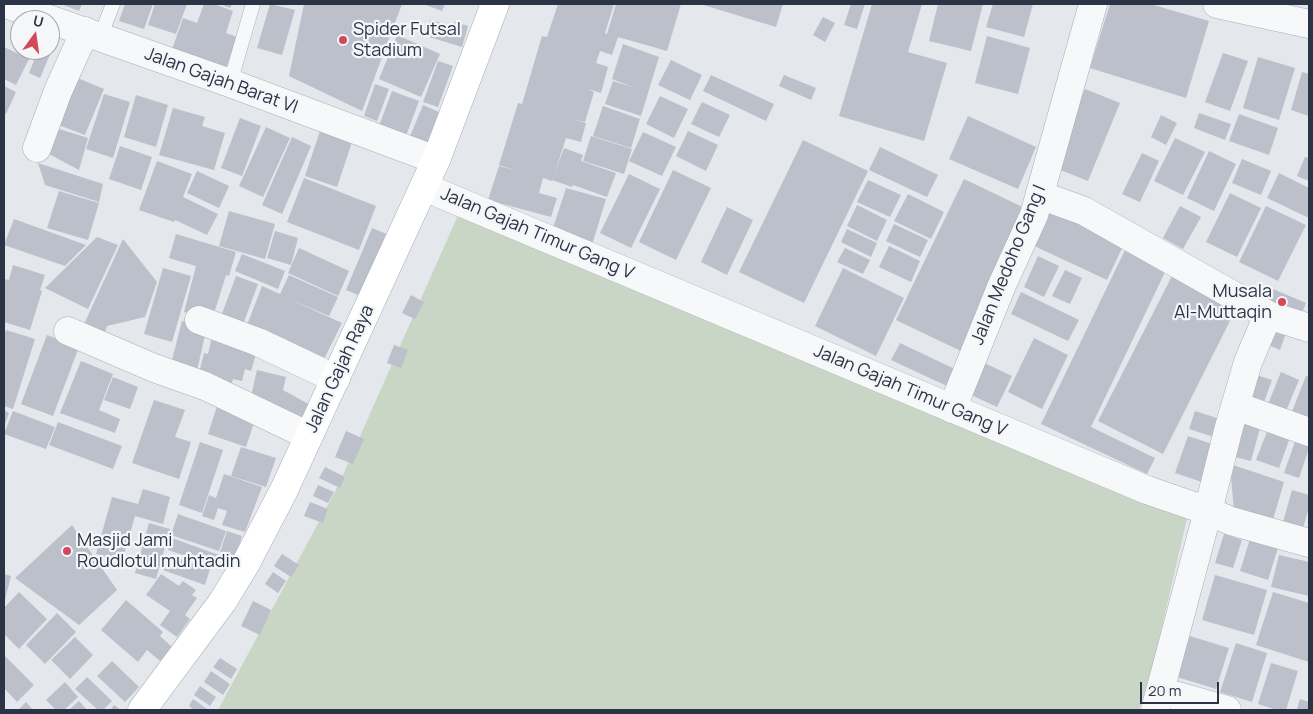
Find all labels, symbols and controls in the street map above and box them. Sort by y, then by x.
north arrow [10,10,60,60]
text: U [31,10,46,31]
place label: Spider Futsal Stadium [353,19,461,62]
marker: Spider Futsal Stadium [337,34,349,46]
street label: Jalan Gajah Barat VI [141,43,301,119]
street label: Jalan Medoho Gang I [967,182,1051,348]
street label: Jalan Gajah Timur Gang V [437,183,637,285]
place label: Musala Al-Muttaqin [1174,281,1272,324]
marker: Musala Al-Muttaqin [1276,296,1288,308]
street label: Jalan Gajah Raya [301,302,379,436]
street label: Jalan Gajah Timur Gang V [810,340,1010,442]
place label: Masjid Jami Roudlotul muhtadin [77,530,240,572]
marker: Masjid Jami Roudlotul muhtadin [61,545,73,557]
scale bar [1143,672,1222,704]
text: 20 m [1148,680,1181,701]

